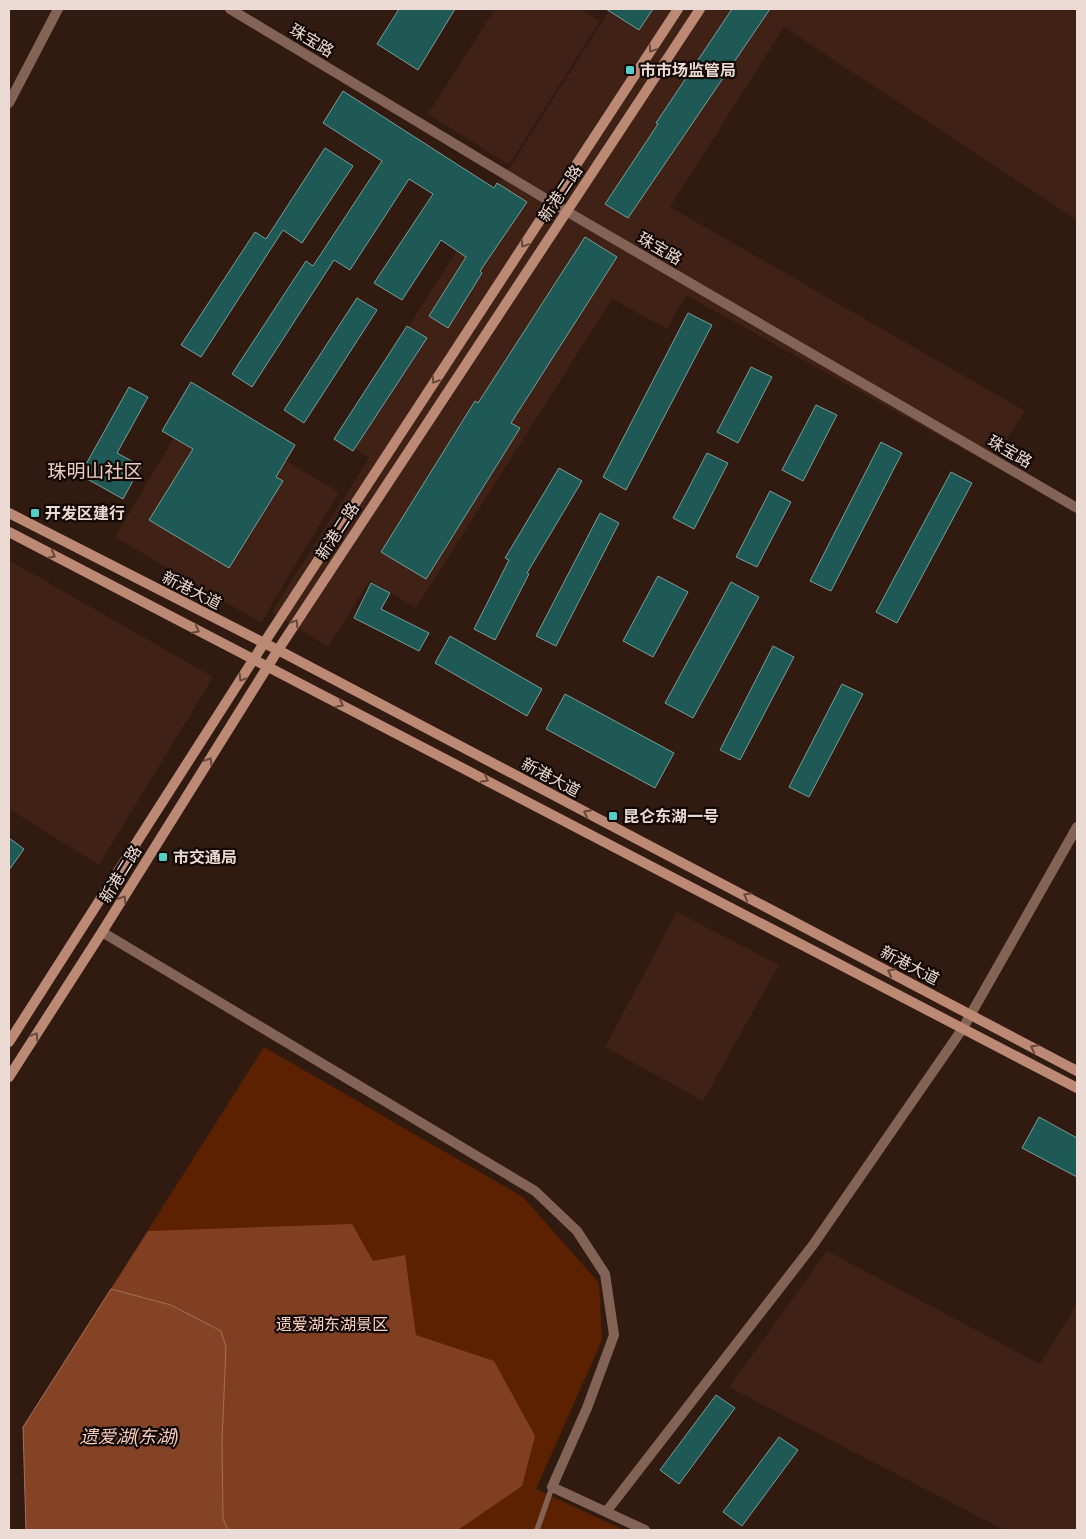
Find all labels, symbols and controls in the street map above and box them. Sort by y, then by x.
street label: 珠宝路 [287,20,337,60]
one-way arrow [648,44,658,53]
place label: 市市场监管局 [640,61,736,79]
marker: 市市场监管局 [624,64,636,76]
street label: 新港二路 [535,161,585,225]
street label: 珠宝路 [635,228,685,268]
one-way arrow [521,238,530,247]
one-way arrow [432,374,441,384]
street label: 珠宝路 [985,431,1035,471]
district label: 珠明山社区 [47,460,143,482]
street label: 新港二路 [312,499,362,563]
place label: 开发区建行 [45,504,125,522]
marker: 开发区建行 [29,507,41,519]
one-way arrow [47,548,56,558]
street label: 新港大道 [159,567,225,613]
one-way arrow [289,620,298,629]
one-way arrow [191,624,200,634]
one-way arrow [239,672,248,681]
one-way arrow [335,698,344,708]
street label: 新港大道 [519,754,583,800]
one-way arrow [202,757,212,766]
one-way arrow [479,773,488,783]
place label: 昆仑东湖一号 [623,807,719,825]
one-way arrow [584,809,593,819]
marker: 昆仑东湖一号 [607,810,619,822]
street label: 新港二路 [95,842,145,906]
place label: 市交通局 [173,848,237,866]
marker: 市交通局 [157,851,169,863]
one-way arrow [743,892,752,902]
one-way arrow [116,895,126,904]
street label: 新港大道 [878,942,942,988]
one-way arrow [887,968,896,978]
one-way arrow [29,1032,38,1041]
one-way arrow [1031,1044,1040,1054]
park label: 遗爱湖东湖景区 [276,1315,388,1333]
water label: 遗爱湖(东湖) [80,1426,178,1447]

